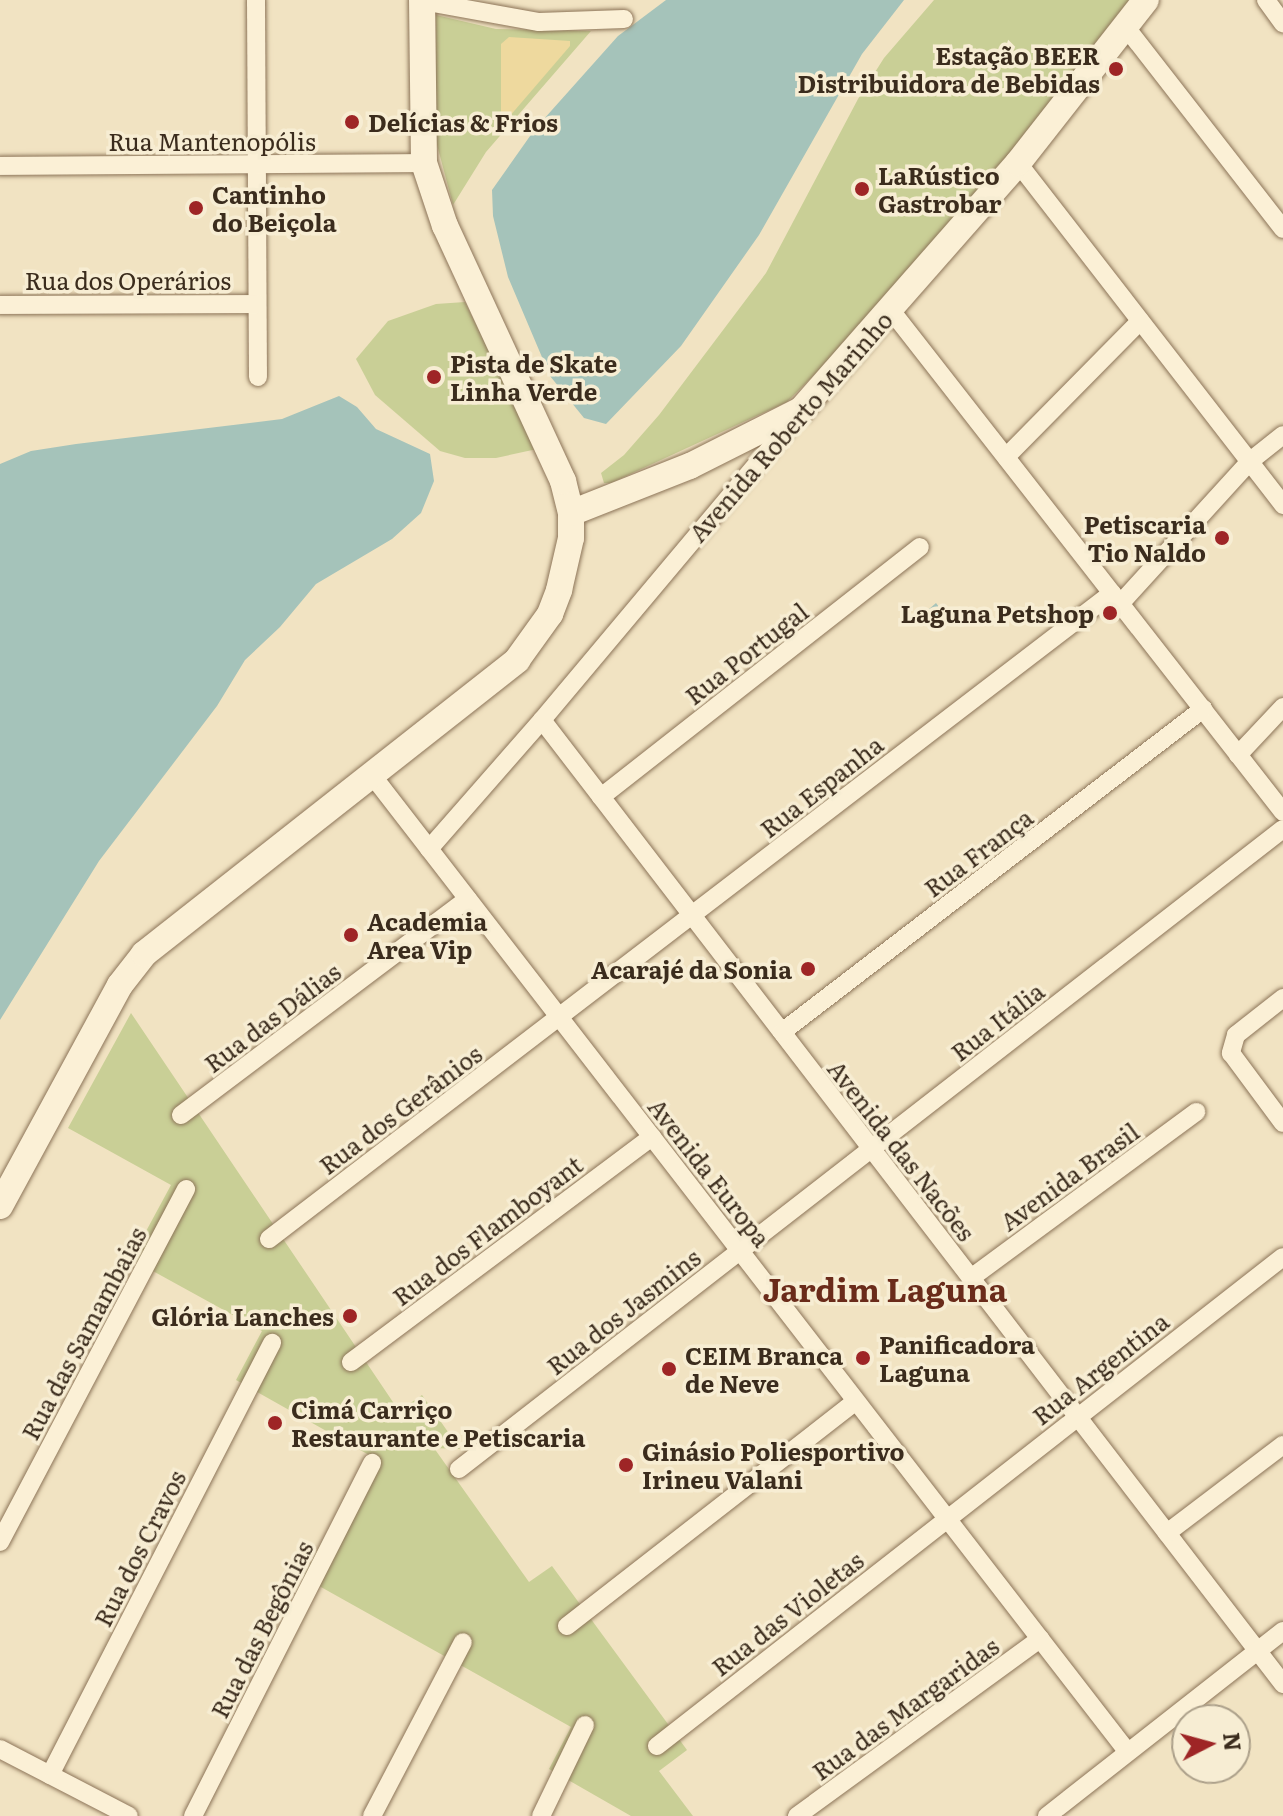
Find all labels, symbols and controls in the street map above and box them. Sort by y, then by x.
place label: Estação BEER Distribuidora de Bebidas [798,41,1100,97]
marker: Estação BEER Distribuidora de Bebidas [1107,60,1125,78]
place label: Delícias & Frios [368,108,558,136]
marker: Delícias & Frios [343,113,361,131]
street label: Rua Mantenopólis [108,127,316,155]
place label: LaRústico Gastrobar [878,161,1001,217]
place label: Cantinho do Beiçola [212,180,337,236]
marker: LaRústico Gastrobar [853,180,871,198]
marker: Cantinho do Beiçola [187,199,205,217]
street label: Rua dos Operários [25,266,231,294]
street label: Avenida Roberto Marinho [682,305,898,547]
place label: Pista de Skate Linha Verde [450,349,617,405]
marker: Pista de Skate Linha Verde [425,368,443,386]
place label: Petiscaria Tio Naldo [1084,510,1206,566]
marker: Petiscaria Tio Naldo [1213,529,1231,547]
street label: Rua Portugal [679,596,813,710]
place label: Laguna Petshop [901,599,1094,627]
marker: Laguna Petshop [1101,604,1119,622]
street label: Rua Espanha [754,729,888,843]
street label: Rua França [918,802,1038,902]
place label: Academia Area Vip [367,907,487,963]
marker: Academia Area Vip [342,926,360,944]
place label: Acarajé da Sonia [591,955,792,983]
street label: Rua das Dálias [198,956,346,1078]
marker: Acarajé da Sonia [799,960,817,978]
street label: Rua Itália [945,976,1049,1066]
street label: Rua dos Gerânios [313,1039,487,1179]
street label: Avenida das Nacões [823,1054,981,1246]
street label: Avenida Europa [643,1092,777,1252]
street label: Avenida Brasil [994,1116,1144,1236]
street label: Rua dos Flamboyant [387,1149,587,1311]
street label: Rua das Samambaias [15,1222,151,1444]
street label: Rua dos Jasmins [541,1242,705,1380]
district label: Jardim Laguna [763,1269,1007,1307]
place label: Glória Lanches [151,1302,334,1330]
street label: Rua Argentina [1026,1306,1174,1430]
marker: Glória Lanches [341,1307,359,1325]
place label: Panificadora Laguna [879,1330,1035,1386]
place label: CEIM Branca de Neve [685,1341,843,1397]
marker: Panificadora Laguna [854,1349,872,1367]
marker: CEIM Branca de Neve [660,1360,678,1378]
place label: Cimá Carriço Restaurante e Petiscaria [291,1395,585,1451]
marker: Cimá Carriço Restaurante e Petiscaria [266,1414,284,1432]
place label: Ginásio Poliesportivo Irineu Valani [642,1437,905,1493]
marker: Ginásio Poliesportivo Irineu Valani [617,1456,635,1474]
street label: Rua dos Cravos [87,1465,191,1631]
street label: Rua das Begônias [204,1536,318,1722]
street label: Rua das Violetas [706,1545,868,1681]
street label: Rua das Margaridas [806,1631,1004,1785]
north arrow [1171,1704,1251,1784]
text: N [1216,1731,1251,1753]

